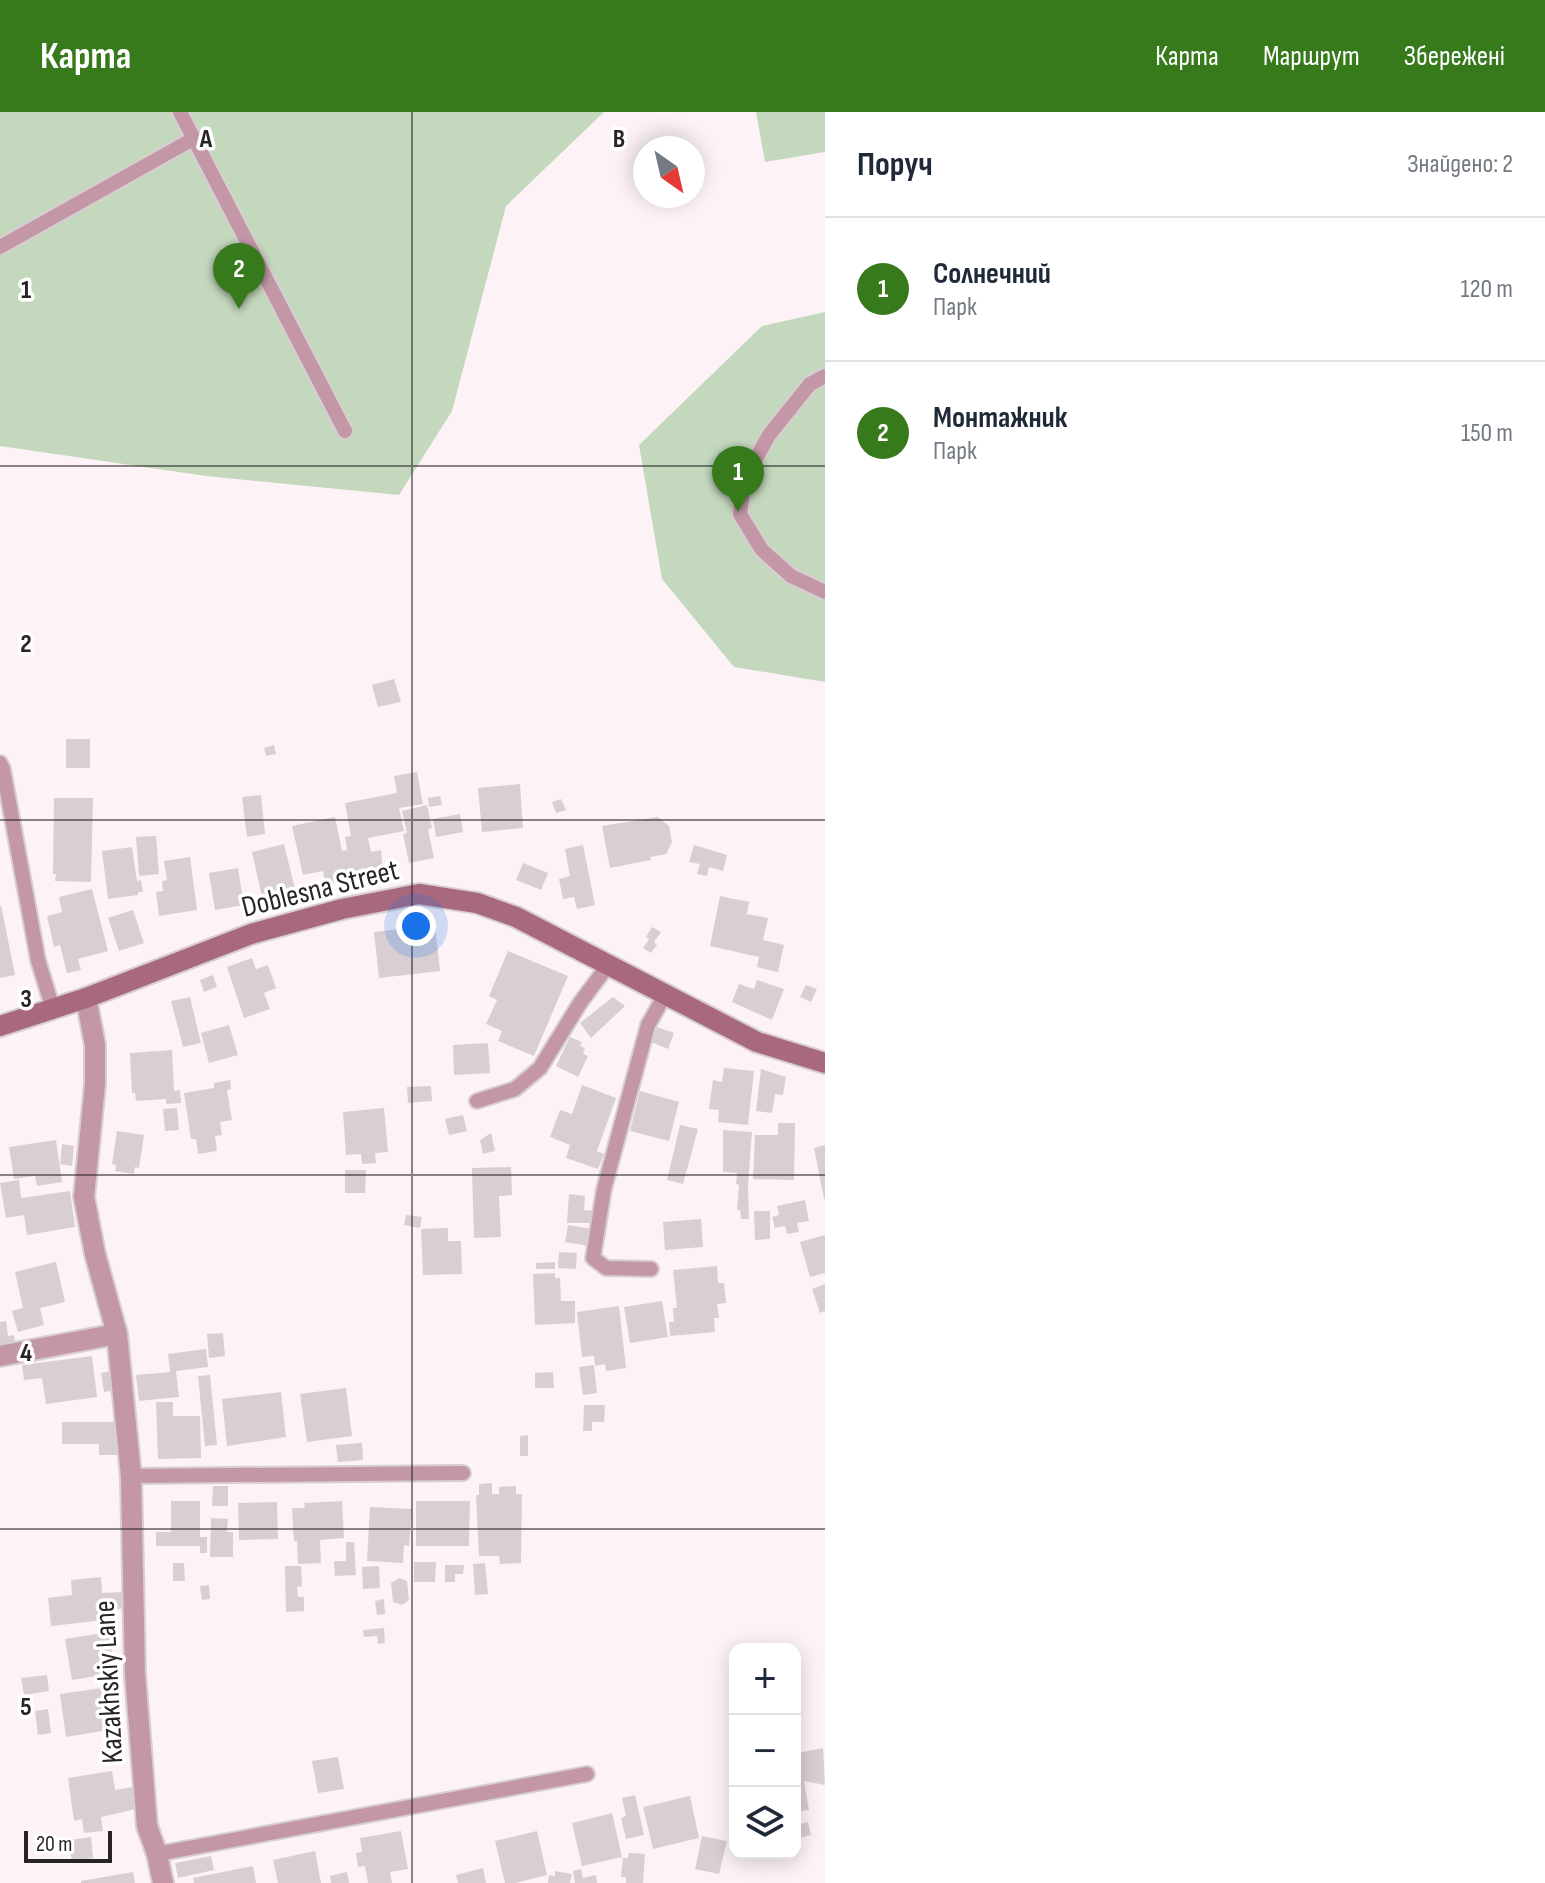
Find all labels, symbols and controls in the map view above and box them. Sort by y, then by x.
text: Карта [40,34,131,79]
text: Карта [1155,40,1219,73]
text: Маршрут [1263,40,1360,73]
text: Збережені [1404,40,1505,73]
text: A [199,124,213,155]
text: B [613,124,625,155]
north arrow [633,136,705,208]
text: Поруч [857,144,933,185]
text: Знайдено: 2 [1407,149,1513,180]
pin: 2 [213,243,265,309]
text: Солнечний [933,256,1051,292]
text: 1 [878,274,888,305]
text: 120 m [1460,274,1513,305]
text: 1 [21,275,31,306]
text: Парк [933,292,977,323]
text: Монтажник [933,400,1067,436]
text: 2 [877,418,889,449]
text: 150 m [1461,418,1513,449]
text: Парк [933,436,977,467]
pin: 1 [712,446,764,512]
text: 2 [20,629,32,660]
street label: Doblesna Street [238,852,402,926]
your location [396,906,436,946]
text: 3 [20,984,32,1015]
text: 4 [20,1338,32,1369]
street label: Kazakhskiy Lane [87,1599,131,1764]
map controls [729,1643,801,1859]
button: + [729,1643,801,1715]
text: 5 [20,1692,32,1723]
button: − [729,1715,801,1787]
button: layers [729,1787,801,1859]
scale bar [24,1827,112,1863]
text: 20 m [36,1831,73,1858]

